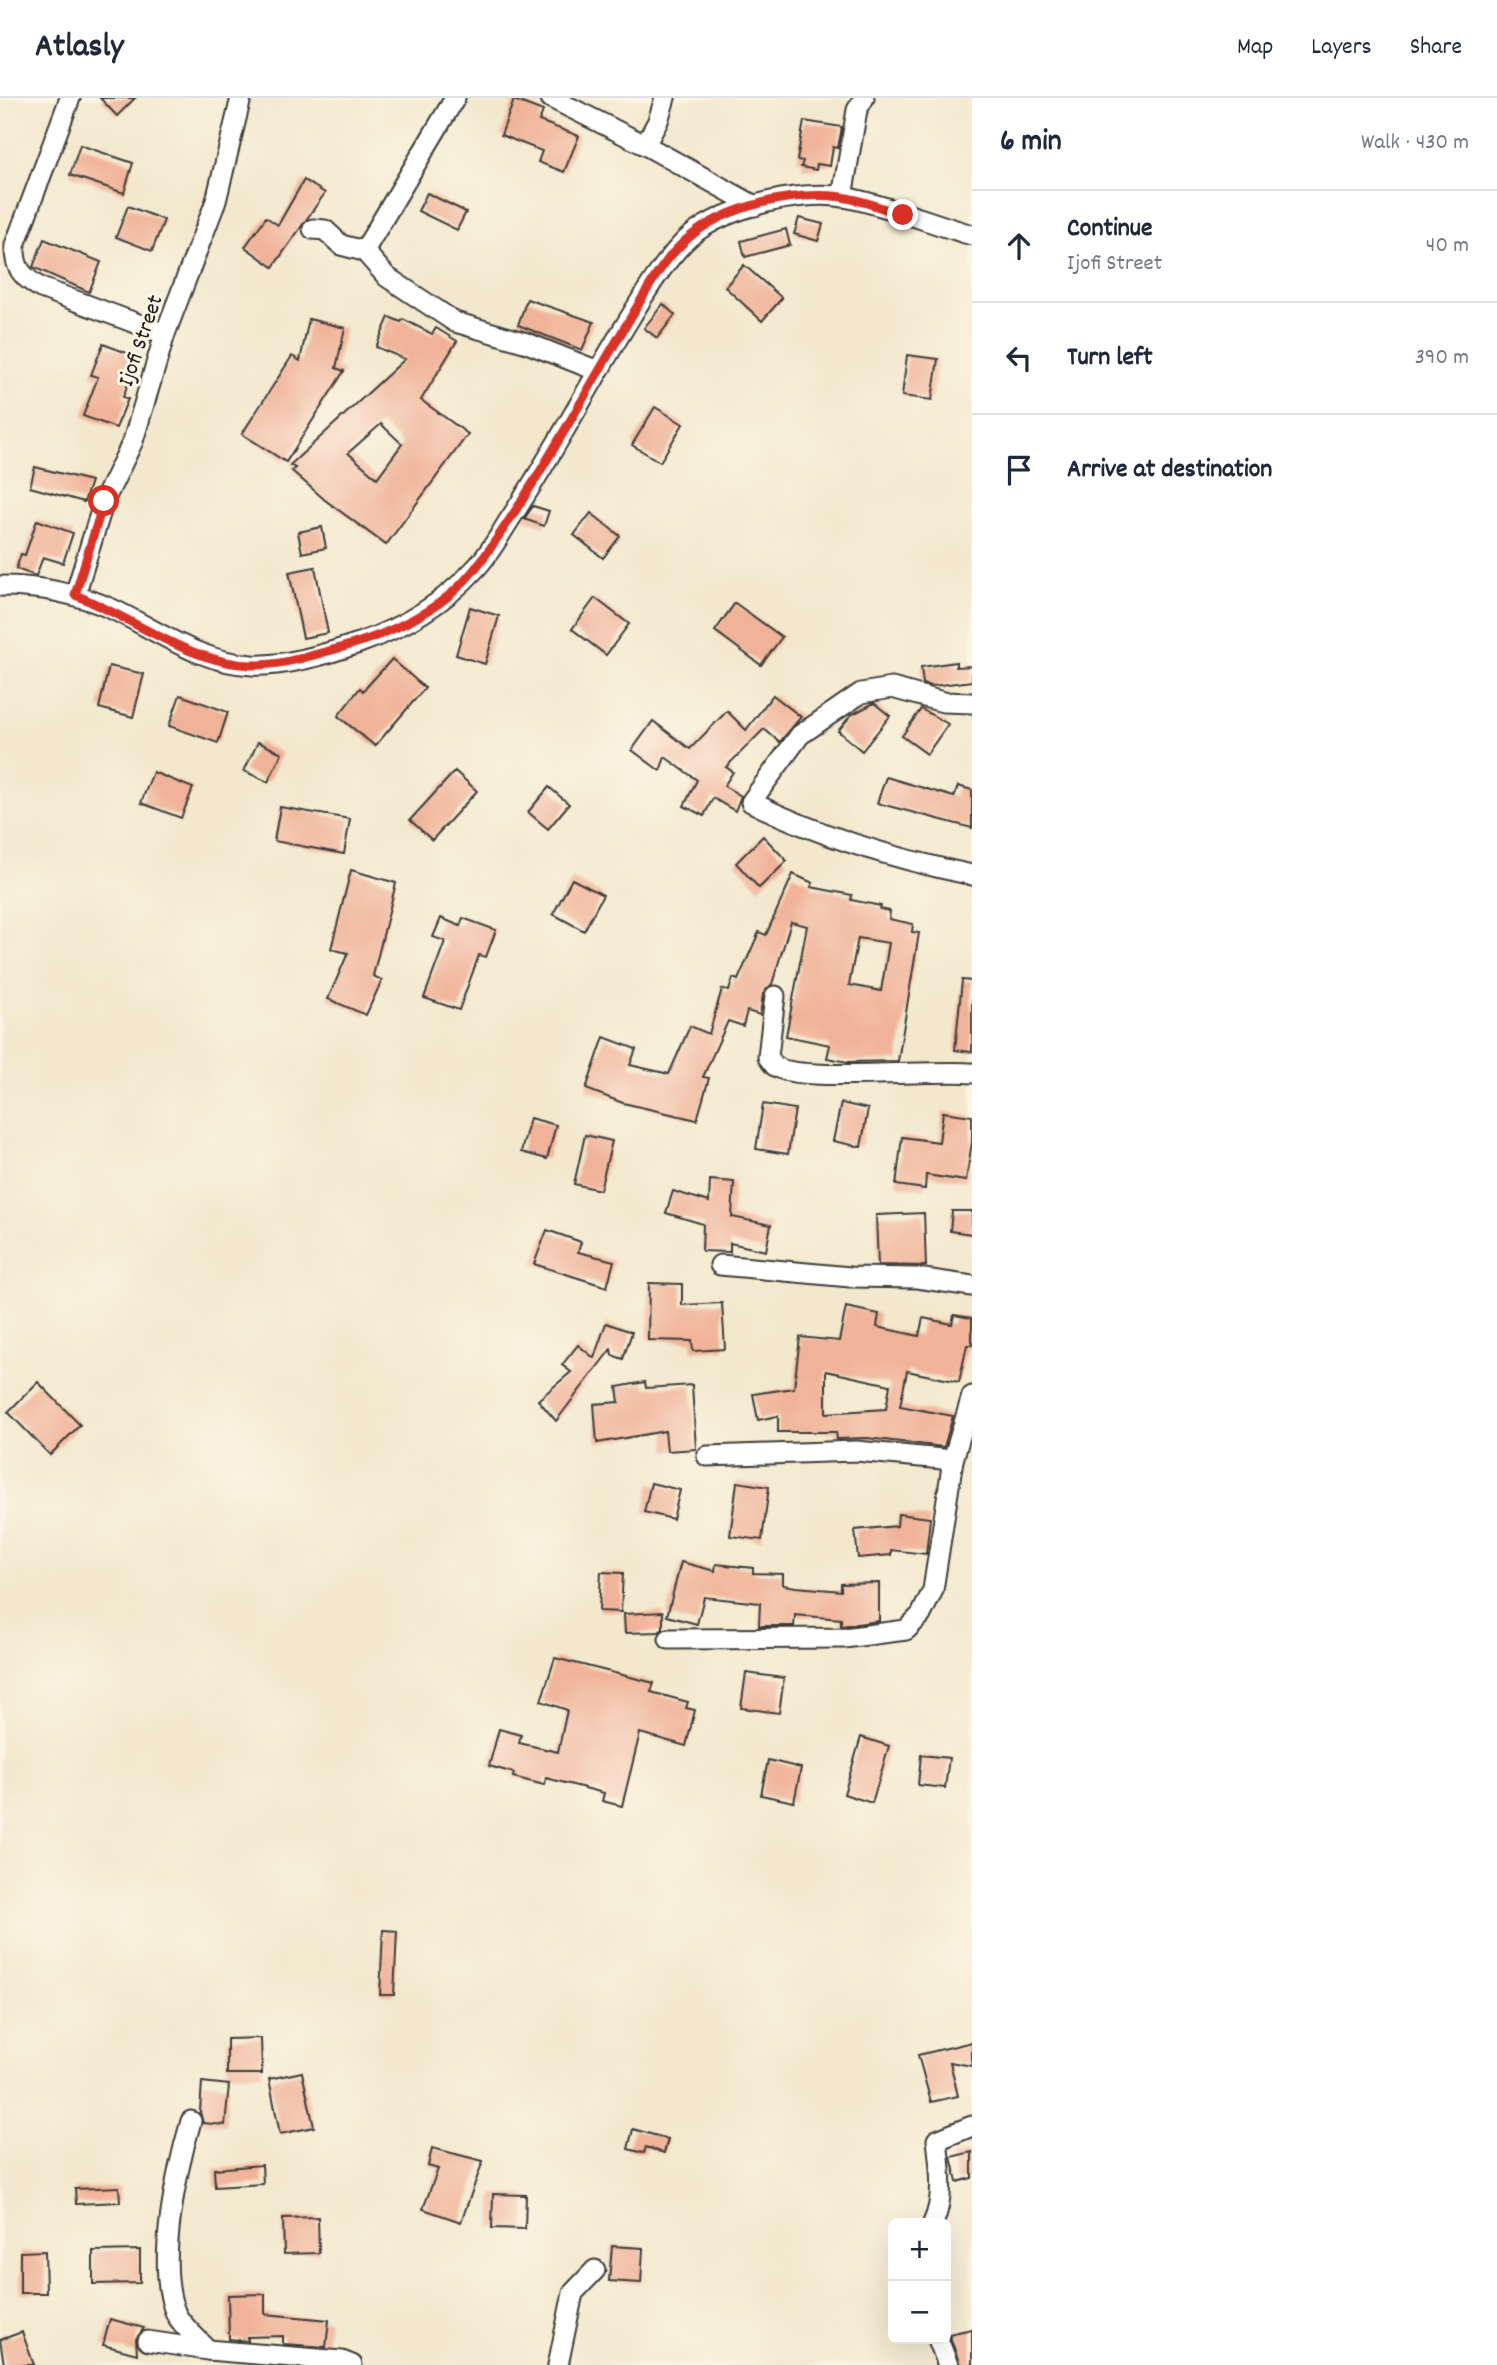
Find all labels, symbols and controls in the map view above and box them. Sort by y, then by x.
text: Atlasly [35,25,124,72]
text: Map [1237,31,1273,65]
text: Layers [1311,31,1372,65]
text: Share [1410,31,1462,65]
text: 6 min [1000,122,1062,165]
text: Walk · 430 m [1361,127,1469,160]
route end [887,199,918,230]
text: Continue [1067,211,1152,248]
icon: ahead [1000,227,1038,265]
text: 40 m [1426,230,1469,263]
text: Ijofi Street [1067,248,1162,281]
street label: Ijofi Street [111,291,173,392]
icon: left [1000,339,1038,377]
text: Turn left [1067,340,1153,377]
text: 390 m [1415,342,1469,375]
icon: arrive [1000,451,1038,489]
text: Arrive at destination [1067,452,1272,489]
route start [88,485,119,516]
map controls [888,2218,951,2344]
button: + [888,2218,951,2281]
button: − [888,2281,951,2344]

